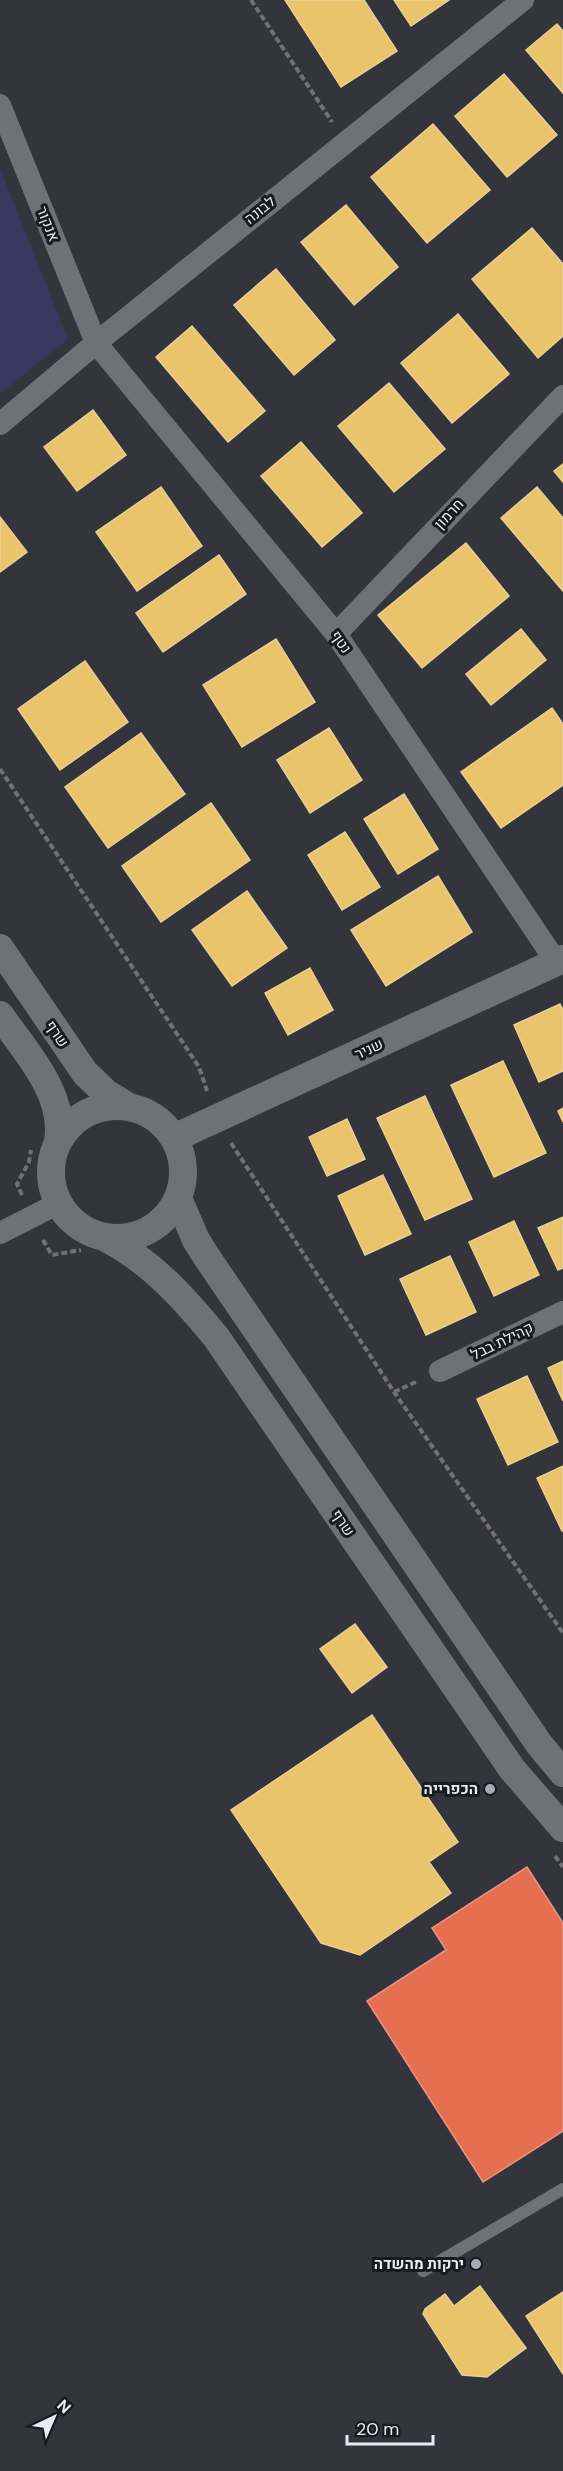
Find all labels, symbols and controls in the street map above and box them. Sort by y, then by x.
street label: לבונה [240,191,280,229]
street label: אנקור [32,203,64,245]
street label: חרמון [430,494,468,534]
street label: נטף [326,627,356,657]
street label: שרף [41,1017,73,1051]
street label: שניר [352,1034,386,1064]
street label: קהילת בבל [467,1317,537,1365]
street label: שרף [327,1506,359,1540]
place label: הכפרייה [424,1779,478,1799]
marker: הכפרייה [483,1782,497,1796]
place label: ירקות מהשדה [374,2254,464,2274]
marker: ירקות מהשדה [469,2257,483,2271]
north arrow [24,2387,84,2447]
text: N [53,2395,76,2418]
scale bar [347,2408,432,2446]
text: 20 m [356,2417,399,2441]

